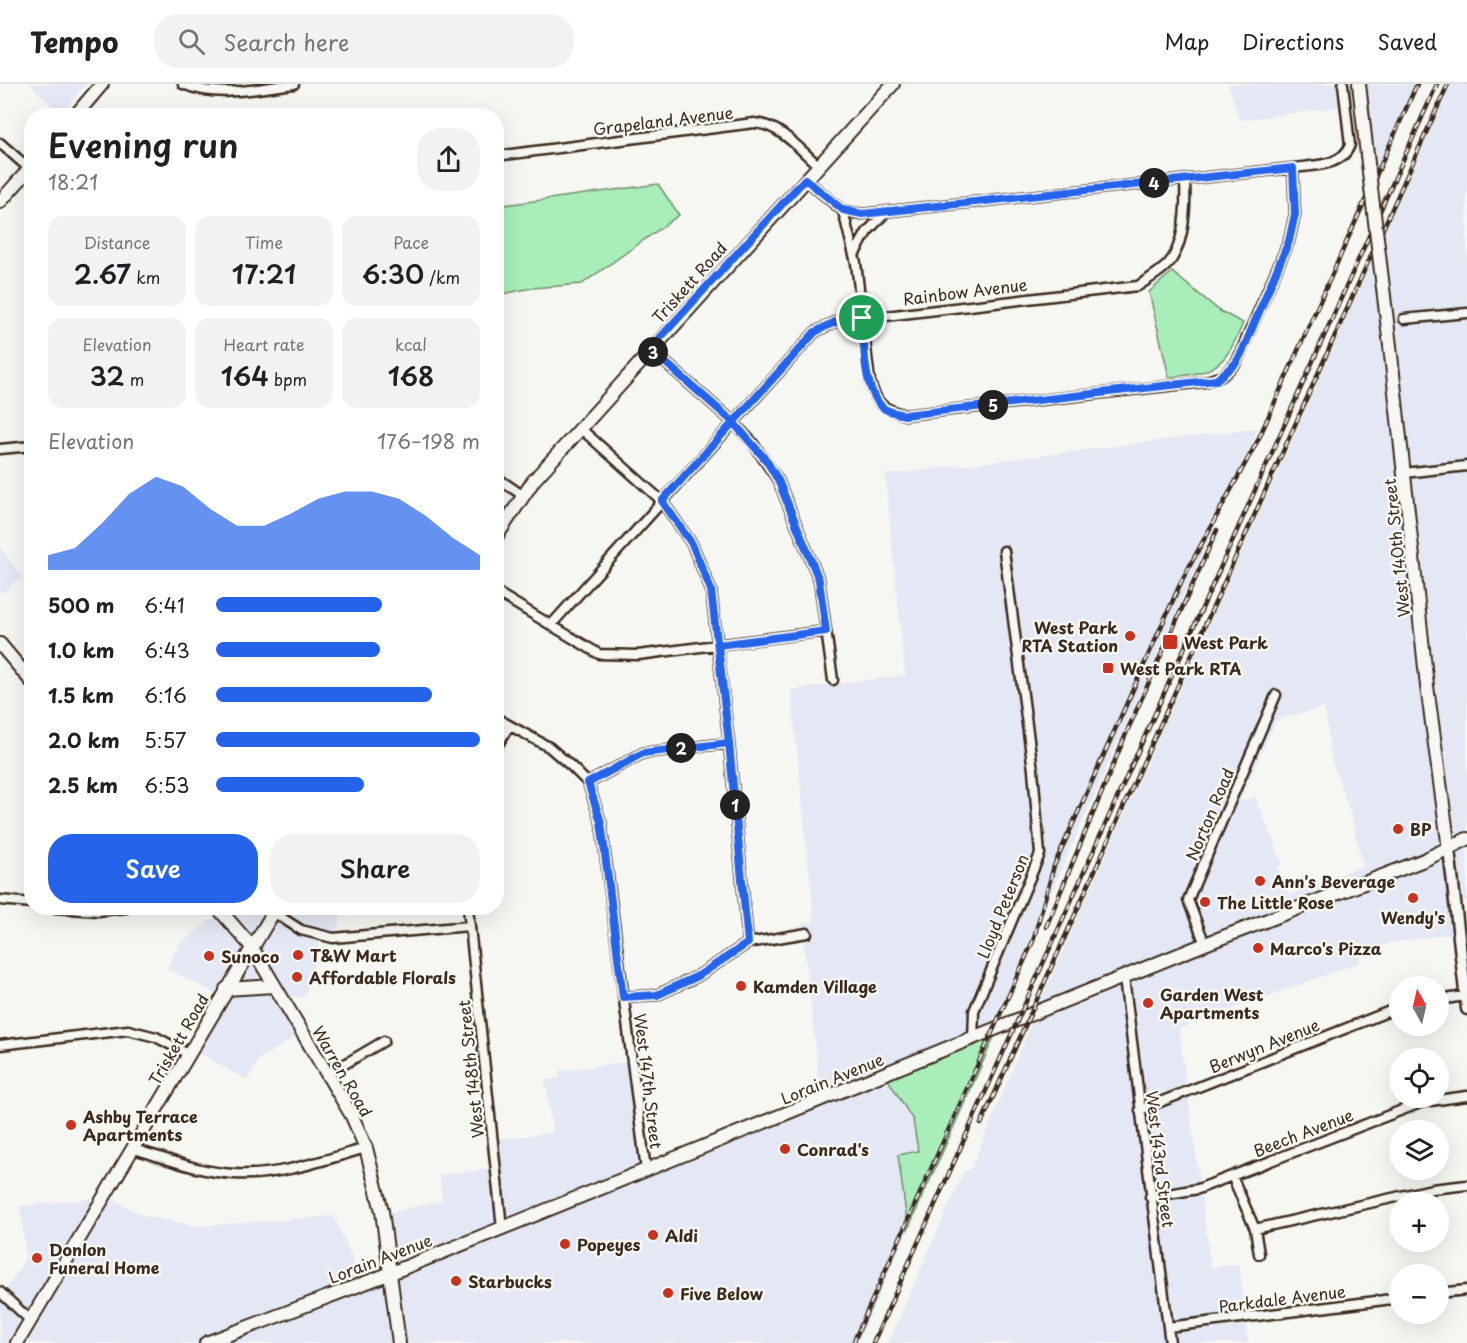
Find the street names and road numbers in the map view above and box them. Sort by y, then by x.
street label: Grapeland Avenue [592,99,735,140]
street label: Triskett Road [646,236,732,328]
street label: Rainbow Avenue [901,271,1029,311]
street label: West 140th Street [1377,477,1415,619]
street label: Norton Road [1179,764,1239,864]
street label: Lloyd Peterson [970,850,1034,962]
street label: Triskett Road [142,989,214,1089]
street label: West 148th Street [451,998,489,1139]
street label: West 147th Street [629,1012,669,1150]
street label: Berwyn Avenue [1205,1012,1323,1078]
street label: Warren Road [307,1021,379,1121]
street label: Lorain Avenue [777,1046,887,1110]
street label: West 143rd Street [1141,1089,1181,1229]
street label: Beech Avenue [1250,1102,1357,1162]
street label: Lorain Avenue [325,1227,435,1289]
street label: Parkdale Avenue [1217,1278,1347,1318]

